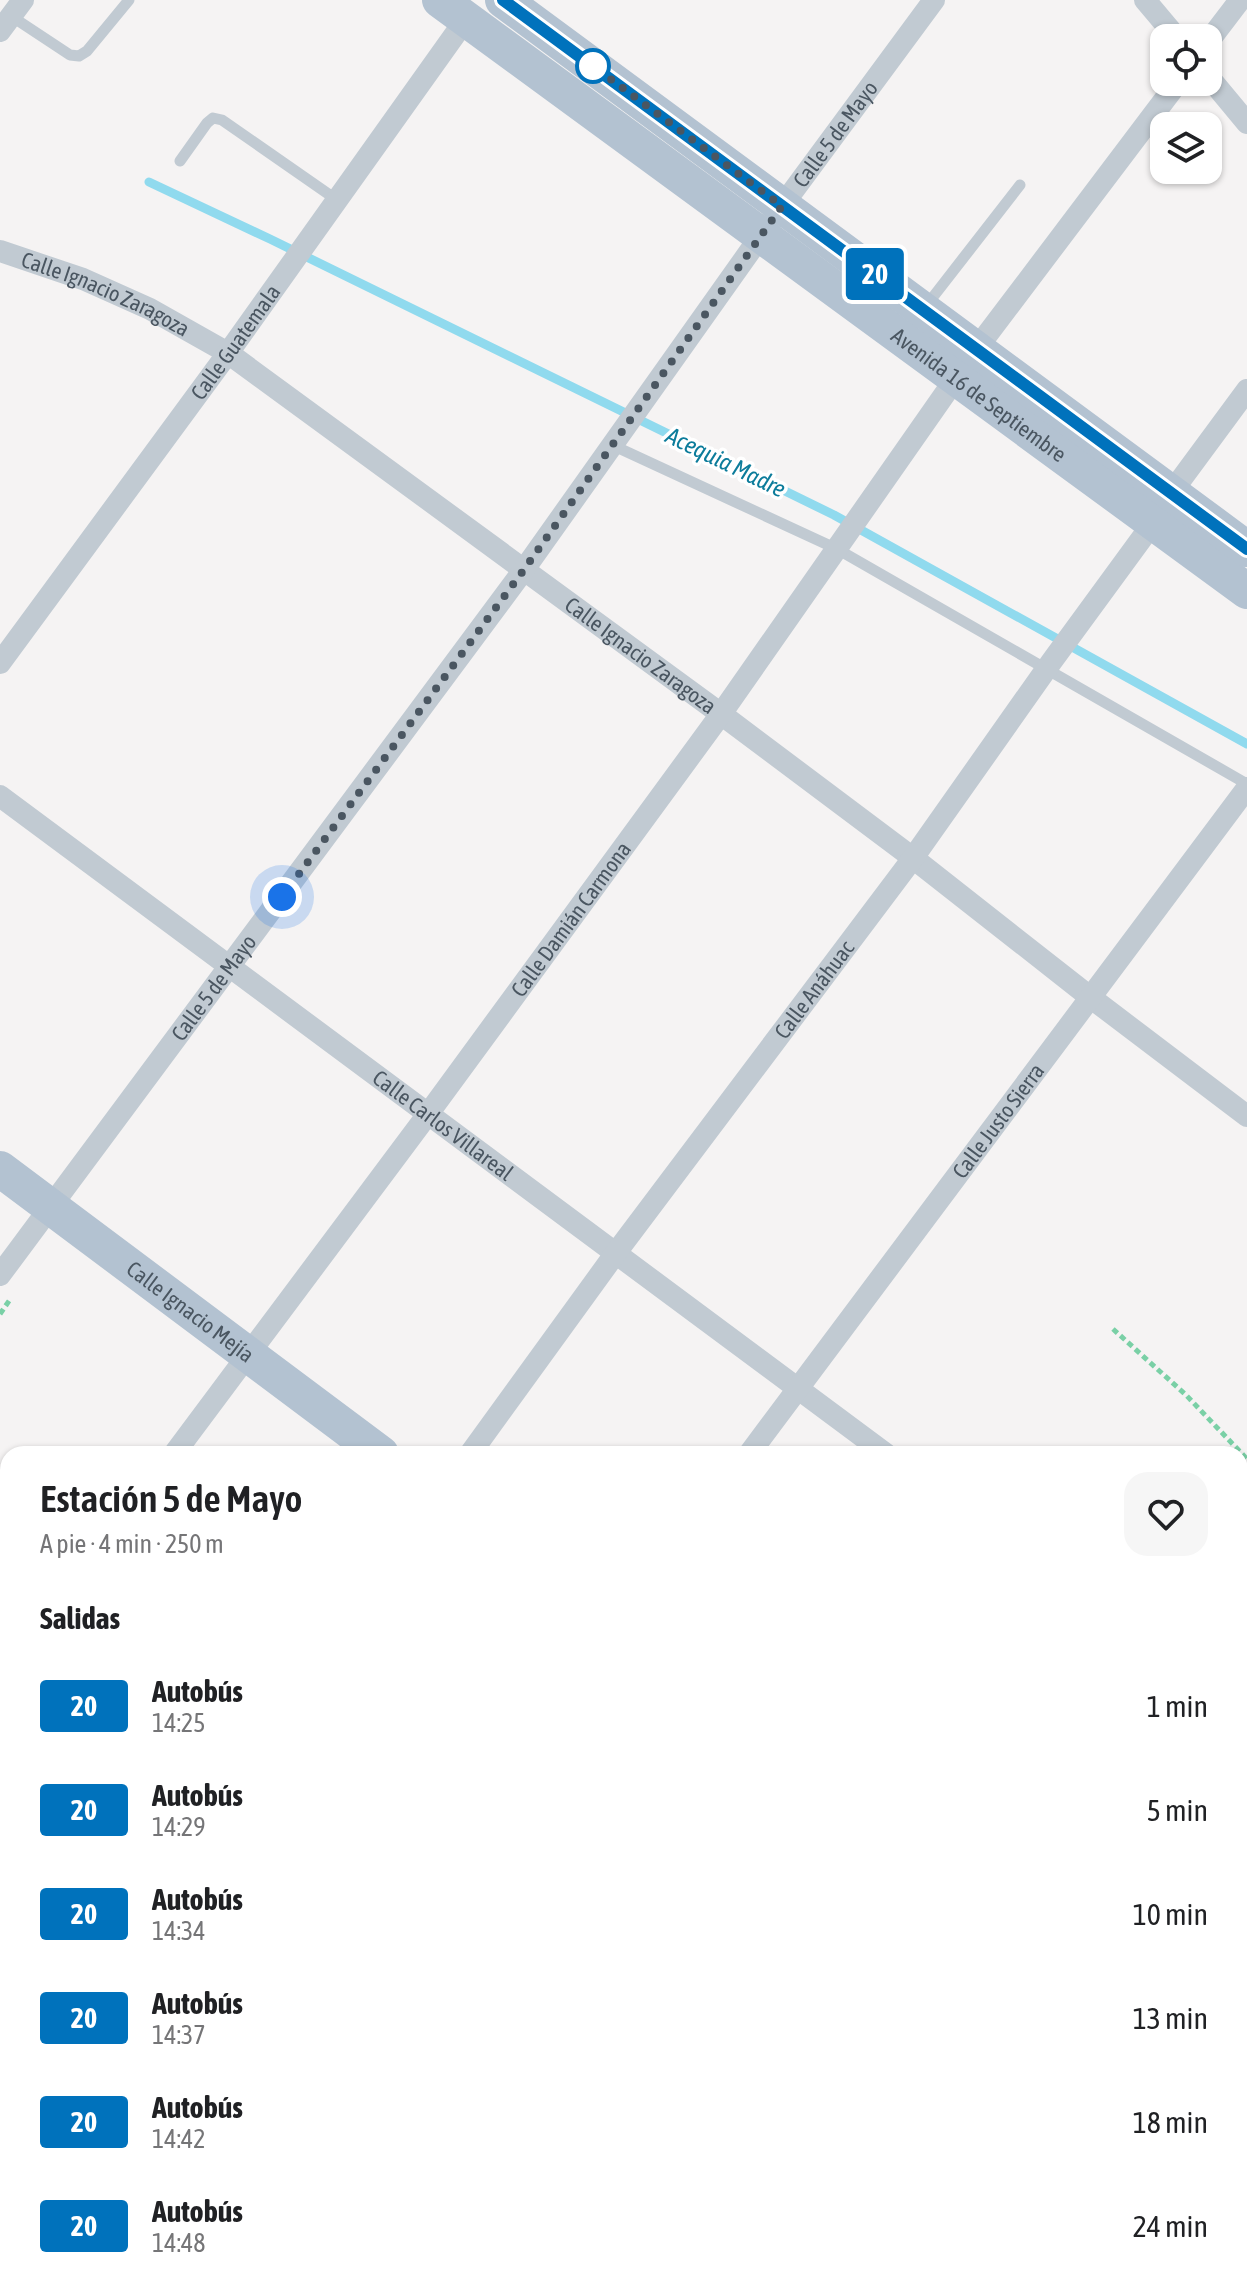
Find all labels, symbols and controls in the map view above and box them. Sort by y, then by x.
map controls [1150,24,1222,184]
button: locate [1150,24,1222,96]
unlabelled marker [576,49,610,83]
street label: Calle 5 de Mayo [787,76,883,192]
button: layers [1150,112,1222,184]
street label: Calle Ignacio Zaragoza [18,246,194,342]
line badge: 20 [839,248,911,300]
text: 20 [862,258,888,290]
street label: Calle Guatemala [185,280,286,405]
street label: Avenida 16 de Septiembre [887,322,1071,467]
water label: Acequia Madre [661,421,790,503]
street label: Calle Ignacio Zaragoza [560,591,721,719]
street label: Calle Damián Carmona [505,836,636,1002]
your location [262,877,302,917]
street label: Calle 5 de Mayo [166,929,261,1046]
street label: Calle Anáhuac [769,935,860,1044]
street label: Calle Justo Sierra [947,1058,1049,1183]
street label: Calle Carlos Villareal [368,1064,519,1186]
street label: Calle Ignacio Mejía [122,1256,259,1368]
button: heart [1124,1472,1208,1556]
text: Estación 5 de Mayo [40,1477,302,1520]
text: A pie · 4 min · 250 m [40,1529,224,1559]
text: Salidas [40,1601,120,1635]
text: Autobús [152,1674,243,1708]
text: 1 min [1147,1689,1208,1723]
text: 20 [71,1690,97,1722]
text: 14:25 [152,1708,206,1738]
text: Autobús [152,1778,243,1812]
text: 5 min [1147,1793,1208,1827]
text: 20 [71,1794,97,1826]
text: 14:29 [152,1812,206,1842]
text: Autobús [152,1882,243,1916]
text: 10 min [1133,1897,1208,1931]
text: 20 [71,1898,97,1930]
text: 14:34 [152,1916,206,1946]
text: Autobús [152,1986,243,2020]
text: 13 min [1133,2001,1208,2035]
text: 20 [71,2002,97,2034]
text: 14:37 [152,2020,206,2050]
text: Autobús [152,2090,243,2124]
text: 18 min [1133,2105,1208,2139]
text: 20 [71,2106,97,2138]
text: 14:42 [152,2124,206,2154]
text: Autobús [152,2194,243,2228]
text: 24 min [1133,2209,1208,2243]
text: 20 [71,2210,97,2242]
text: 14:48 [152,2228,206,2258]

